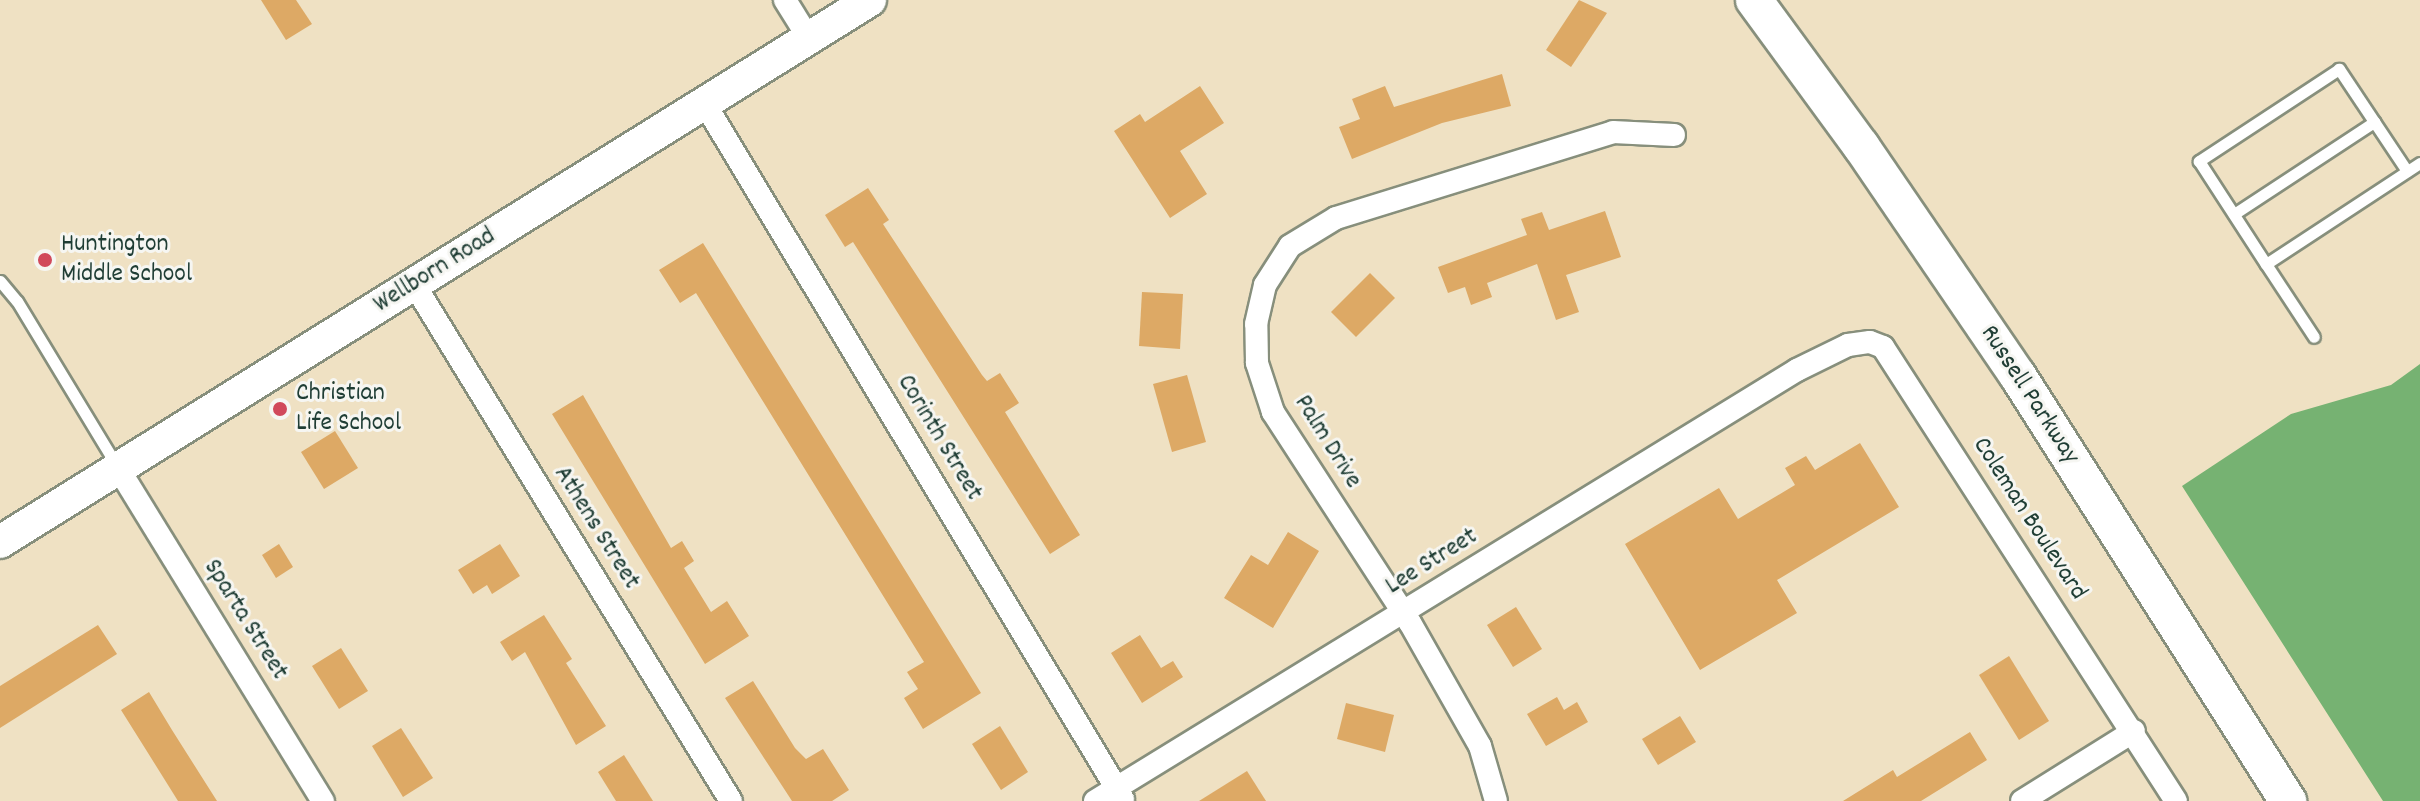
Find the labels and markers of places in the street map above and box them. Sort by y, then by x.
place label: Huntington Middle School [61,229,192,290]
marker: Huntington Middle School [36,251,54,269]
place label: Christian Life School [296,378,401,440]
marker: Christian Life School [271,400,289,418]

